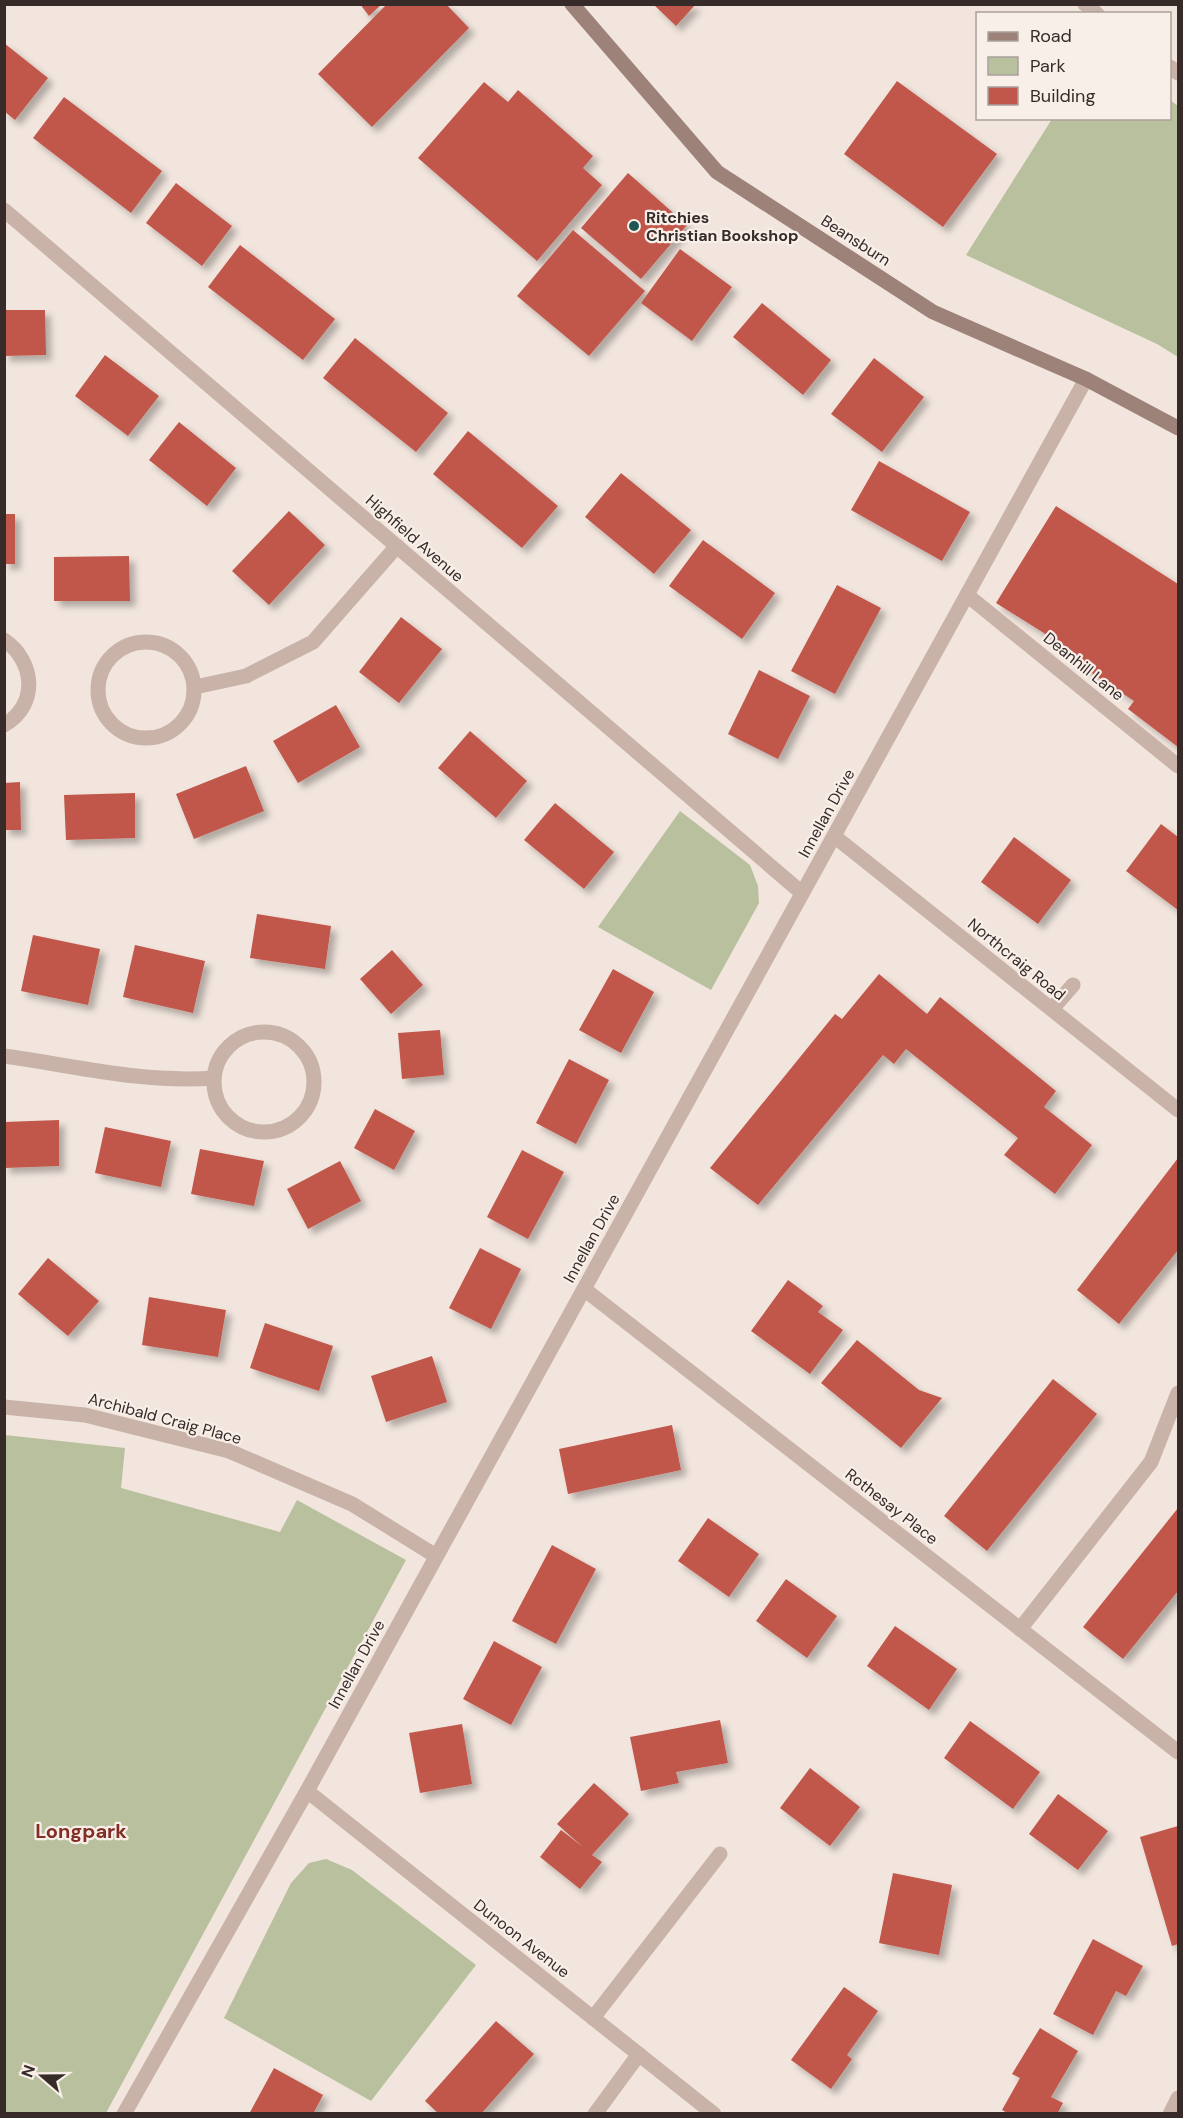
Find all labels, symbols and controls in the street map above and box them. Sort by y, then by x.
legend [976,12,1171,120]
text: Road [1030,24,1072,48]
text: Park [1030,54,1066,78]
text: Building [1030,84,1095,108]
place label: Ritchies Christian Bookshop [646,207,798,246]
street label: Beansburn [817,210,895,271]
marker: Ritchies Christian Bookshop [627,219,641,233]
street label: Highfield Avenue [361,490,468,587]
street label: Deanhill Lane [1039,627,1128,705]
street label: Innellan Drive [793,765,859,861]
street label: Northcraig Road [963,913,1070,1005]
street label: Innellan Drive [558,1190,624,1286]
street label: Archibald Craig Place [86,1388,244,1449]
street label: Rothesay Place [841,1464,942,1549]
street label: Innellan Drive [323,1616,389,1712]
district label: Longpark [35,1818,127,1844]
street label: Dunoon Avenue [469,1894,574,1982]
north arrow [12,2046,72,2106]
text: N [17,2062,40,2080]

